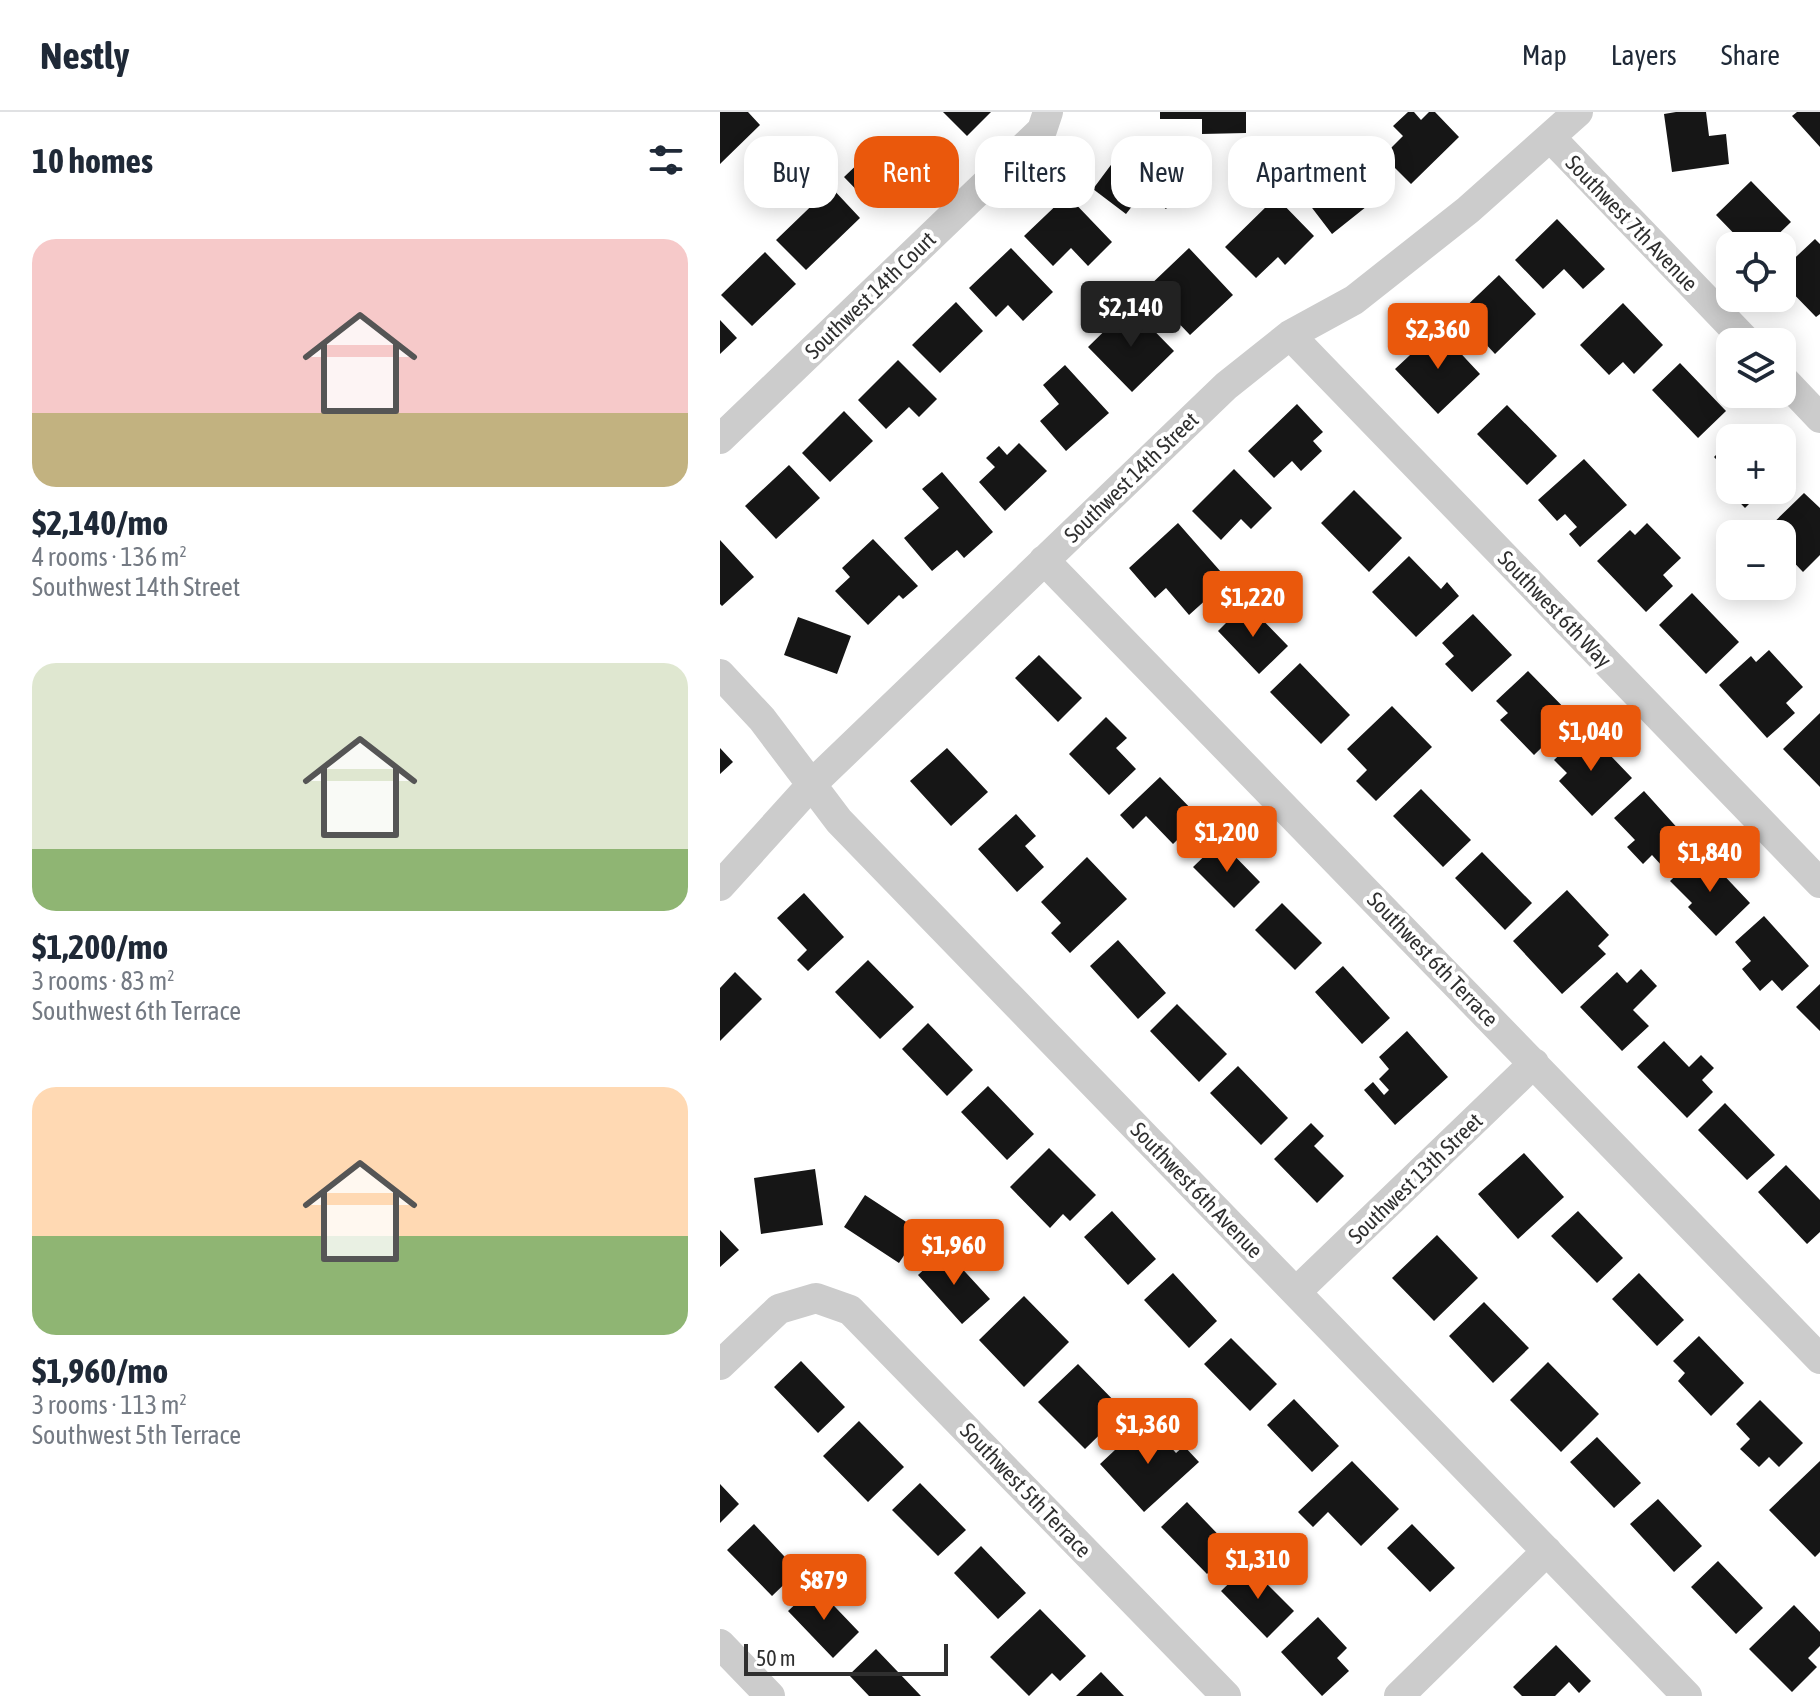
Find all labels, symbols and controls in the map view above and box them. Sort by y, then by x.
text: Nestly [40,34,129,77]
text: Map [1522,39,1567,71]
text: Layers [1611,39,1677,71]
text: Share [1721,39,1780,71]
chip: Buy [744,136,838,208]
chip: Rent [854,136,959,208]
chip: Filters [975,136,1095,208]
chip: New [1111,136,1212,208]
chip: Apartment [1228,136,1395,208]
icon: filters [644,138,688,182]
text: 10 homes [32,141,153,180]
street label: Southwest 7th Avenue [1561,150,1703,296]
street label: Southwest 14th Court [799,226,941,364]
map controls [1716,232,1796,600]
button: locate [1716,232,1796,312]
pin: $2,140 [1066,281,1196,349]
icon: home [288,291,432,435]
text: $2,140 [1099,292,1163,322]
pin: $2,360 [1373,303,1503,371]
text: $2,360 [1406,314,1470,344]
button: layers [1716,328,1796,408]
street label: Southwest 14th Street [1059,406,1203,548]
button: + [1716,424,1796,504]
text: $2,140/mo [32,503,168,542]
button: − [1716,520,1796,600]
text: 4 rooms · 136 m² [32,542,187,572]
street label: Southwest 6th Way [1493,545,1617,673]
pin: $1,220 [1188,571,1318,639]
text: Southwest 14th Street [32,572,240,602]
text: $1,220 [1221,582,1285,612]
pin: $1,040 [1526,705,1656,773]
icon: home [288,715,432,859]
text: $1,040 [1559,716,1623,746]
pin: $1,200 [1162,806,1292,874]
text: $1,200 [1195,817,1259,847]
pin: $1,840 [1645,826,1775,894]
text: $1,840 [1678,837,1742,867]
street label: Southwest 6th Terrace [1362,886,1504,1032]
text: $1,200/mo [32,927,168,966]
text: 3 rooms · 83 m² [32,966,174,996]
text: Southwest 6th Terrace [32,996,241,1026]
street label: Southwest 13th Street [1343,1107,1487,1249]
street label: Southwest 6th Avenue [1126,1117,1268,1263]
icon: home [288,1139,432,1283]
pin: $1,960 [889,1219,1019,1287]
text: $1,960 [922,1230,986,1260]
text: $1,960/mo [32,1351,168,1390]
text: 3 rooms · 113 m² [32,1390,187,1420]
pin: $1,360 [1083,1398,1213,1466]
text: $1,360 [1116,1409,1180,1439]
street label: Southwest 5th Terrace [955,1417,1097,1563]
text: Southwest 5th Terrace [32,1420,241,1450]
pin: $1,310 [1193,1533,1323,1601]
text: $1,310 [1226,1544,1290,1574]
pin: $879 [777,1554,871,1622]
text: $879 [800,1565,848,1595]
scale bar [744,1640,948,1676]
text: 50 m [756,1645,796,1671]

